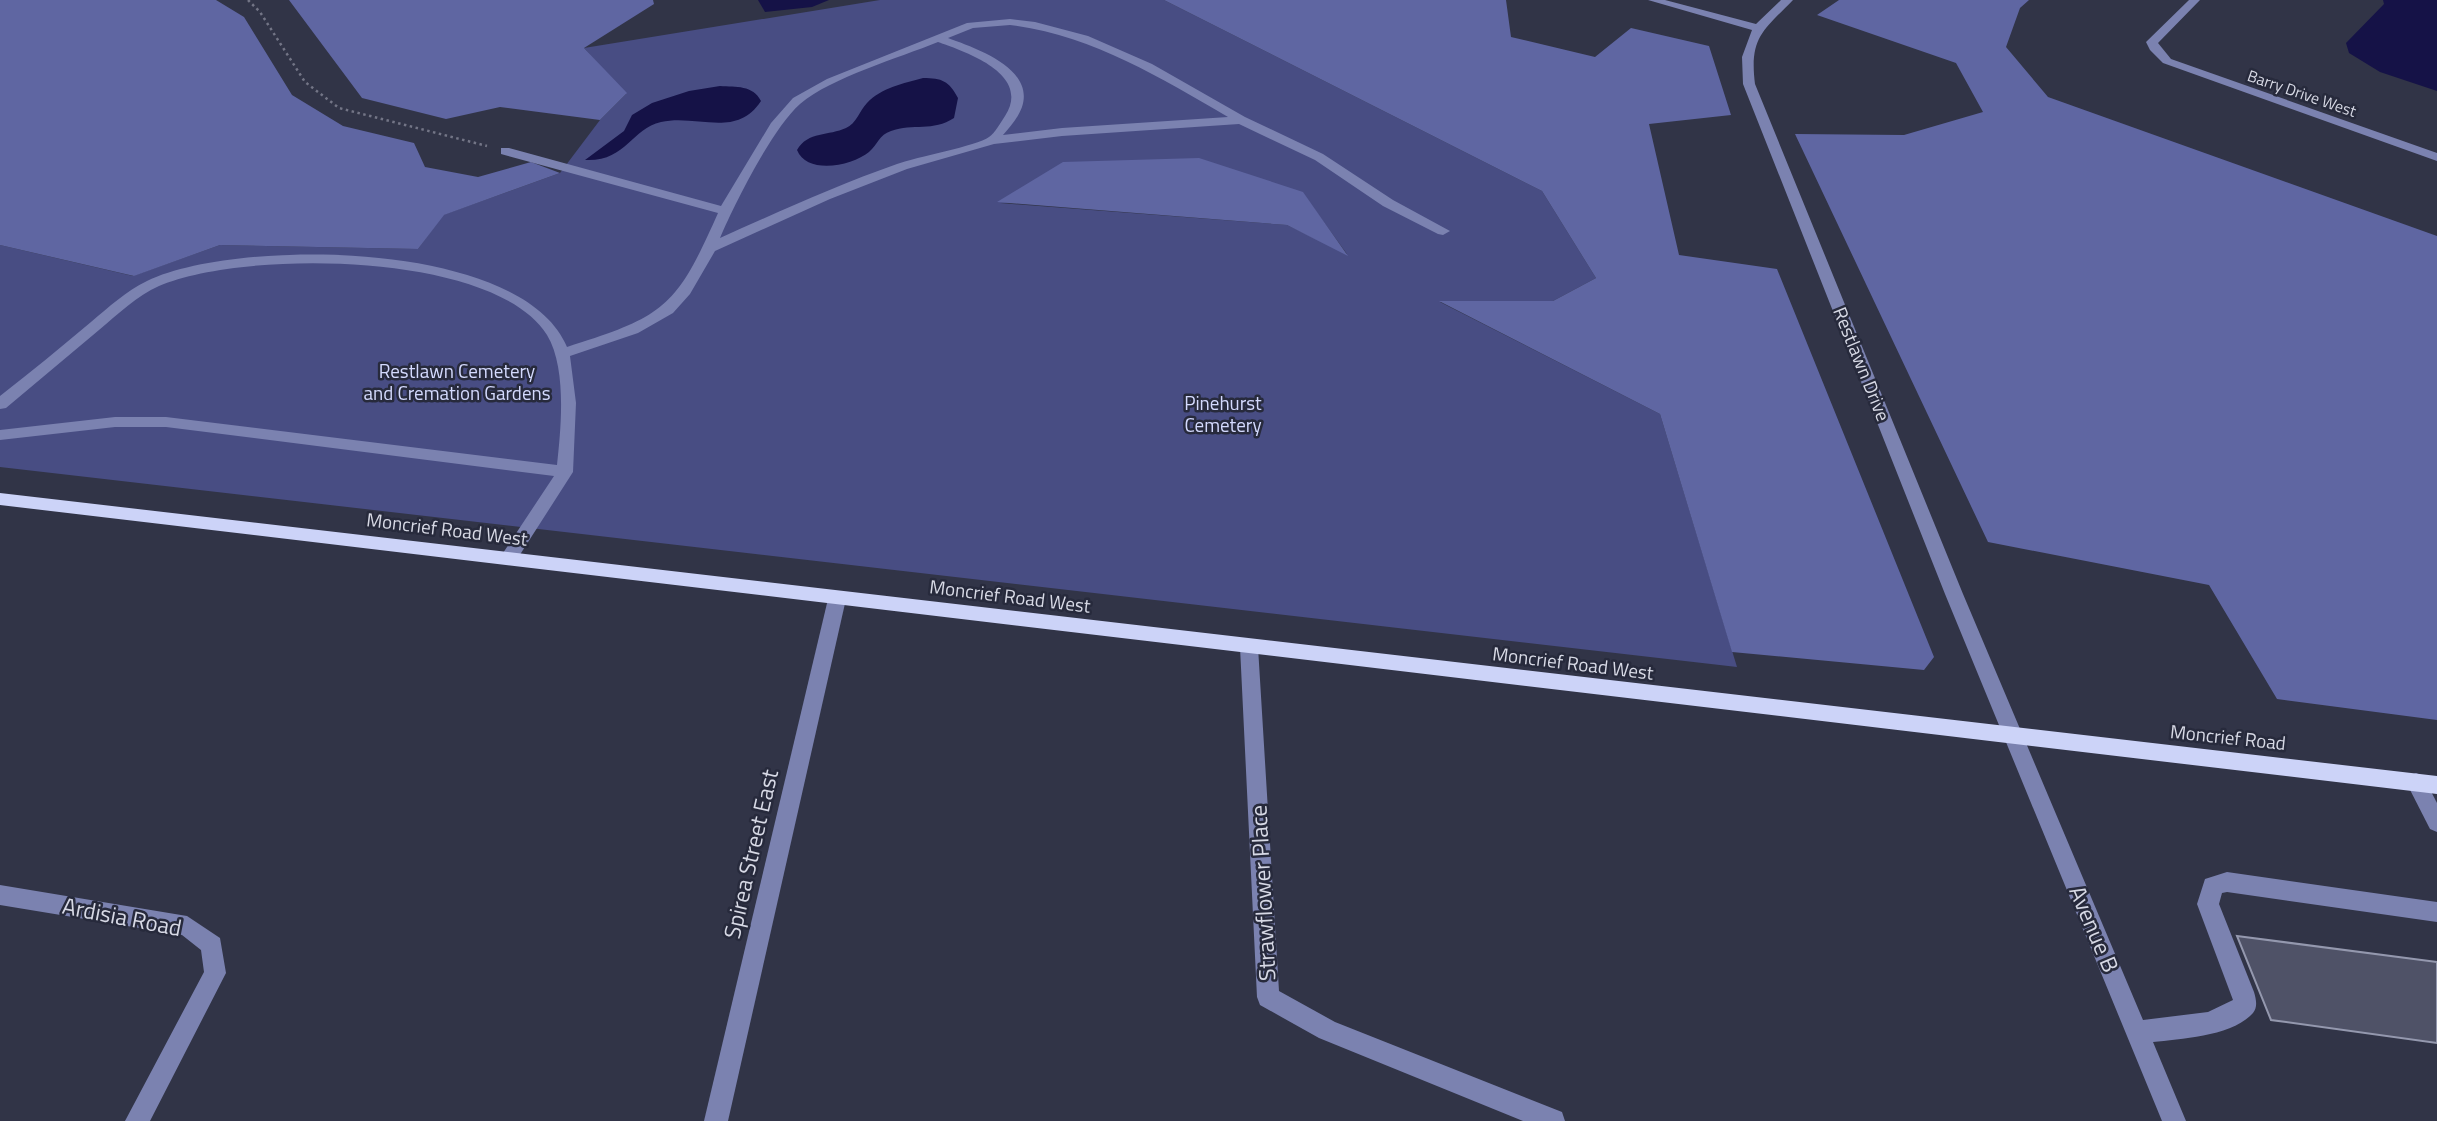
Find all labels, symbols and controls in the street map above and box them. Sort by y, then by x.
street label: Barry Drive West [2244,63,2360,123]
street label: Restlawn Drive [1826,302,1899,425]
park label: Restlawn Cemetery and Cremation Gardens [363,356,551,407]
park label: Pinehurst Cemetery [1184,388,1262,439]
street label: Moncrief Road West [365,504,530,553]
street label: Moncrief Road West [928,571,1093,620]
street label: Moncrief Road West [1491,638,1656,687]
street label: Moncrief Road [2169,716,2287,757]
street label: Spirea Street East [714,766,787,942]
street label: Strawflower Place [1240,804,1285,982]
street label: Avenue B [2061,880,2128,978]
street label: Ardisia Road [60,888,185,945]

